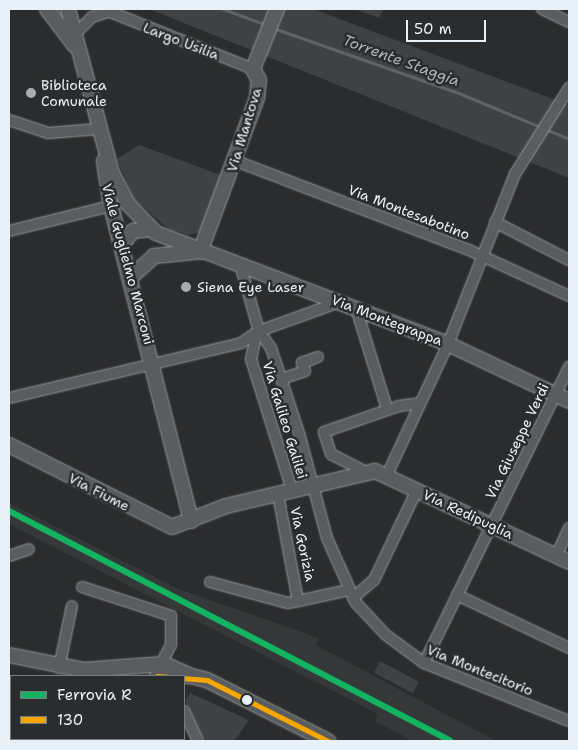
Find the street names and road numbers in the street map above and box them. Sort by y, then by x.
street label: Largo Usilia [141,19,221,63]
street label: Via Mantova [223,86,265,174]
street label: Viale Guglielmo Marconi [98,181,158,347]
street label: Via Montesabotino [346,181,472,243]
street label: Via Montegrappa [329,291,445,349]
street label: Via Galileo Galilei [259,359,311,481]
street label: Via Giuseppe Verdi [482,380,552,502]
street label: Via Fiume [66,469,132,515]
street label: Via Redipuglia [420,486,516,542]
street label: Via Gorizia [287,505,319,583]
street label: Via Montecitorio [424,641,536,699]

